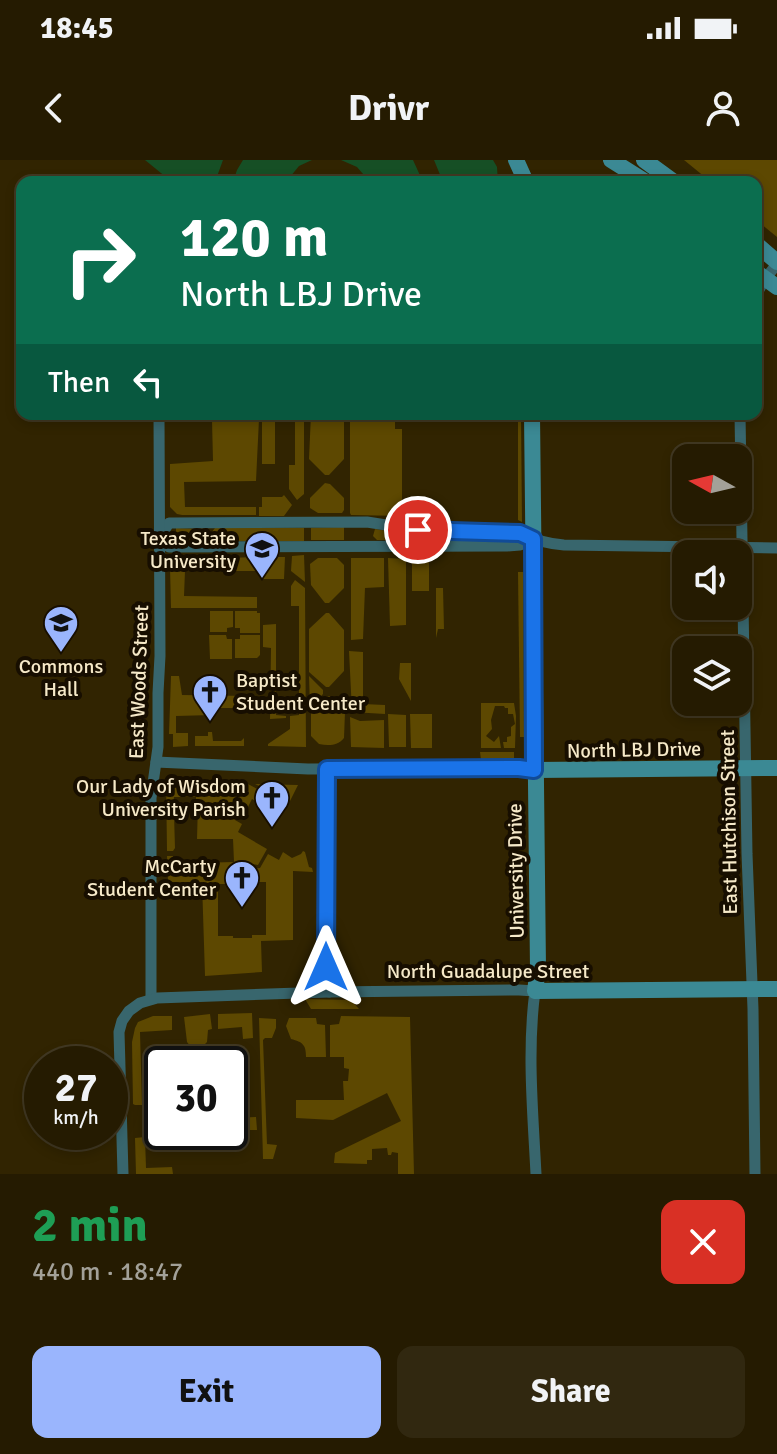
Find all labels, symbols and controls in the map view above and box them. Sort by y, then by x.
text: 18:45 [40,10,114,47]
icon: back [32,86,76,130]
text: Drivr [348,86,429,131]
icon: person [701,86,745,130]
text: 120 m [180,203,328,272]
icon: right [48,208,152,312]
text: North LBJ Drive [180,272,422,317]
icon: left [126,360,170,404]
text: Then [48,364,110,401]
north arrow [672,444,752,524]
map controls [672,444,752,716]
pin [384,496,452,564]
icon: arrive [396,508,440,552]
place label: Texas State University [141,526,237,574]
school or university icon: Texas State University [243,530,281,580]
button: sound [672,540,752,620]
school or university icon: Commons Hall [42,604,80,654]
street label: East Woods Street [124,604,154,760]
button: layers [672,636,752,716]
place label: Commons Hall [19,654,103,702]
place label: Baptist Student Center [236,668,366,716]
church icon: Baptist Student Center [191,673,229,723]
street label: East Hutchison Street [715,729,743,915]
street label: North LBJ Drive [567,736,701,764]
place label: Our Lady of Wisdom University Parish [76,774,246,822]
church icon: Our Lady of Wisdom University Parish [253,779,291,829]
street label: University Drive [502,803,530,939]
place label: McCarty Student Center [87,854,217,902]
church icon: McCarty Student Center [223,859,261,909]
position arrow [284,925,368,1009]
street label: North Guadalupe Street [387,959,589,984]
speed limit sign: 30 [144,1046,248,1150]
text: 27 [54,1063,98,1113]
text: km/h [53,1105,99,1130]
text: 2 min [32,1196,148,1255]
button: close [661,1200,745,1284]
text: 440 m · 18:47 [32,1256,183,1288]
button: Exit [32,1346,381,1438]
button: Share [397,1346,745,1438]

